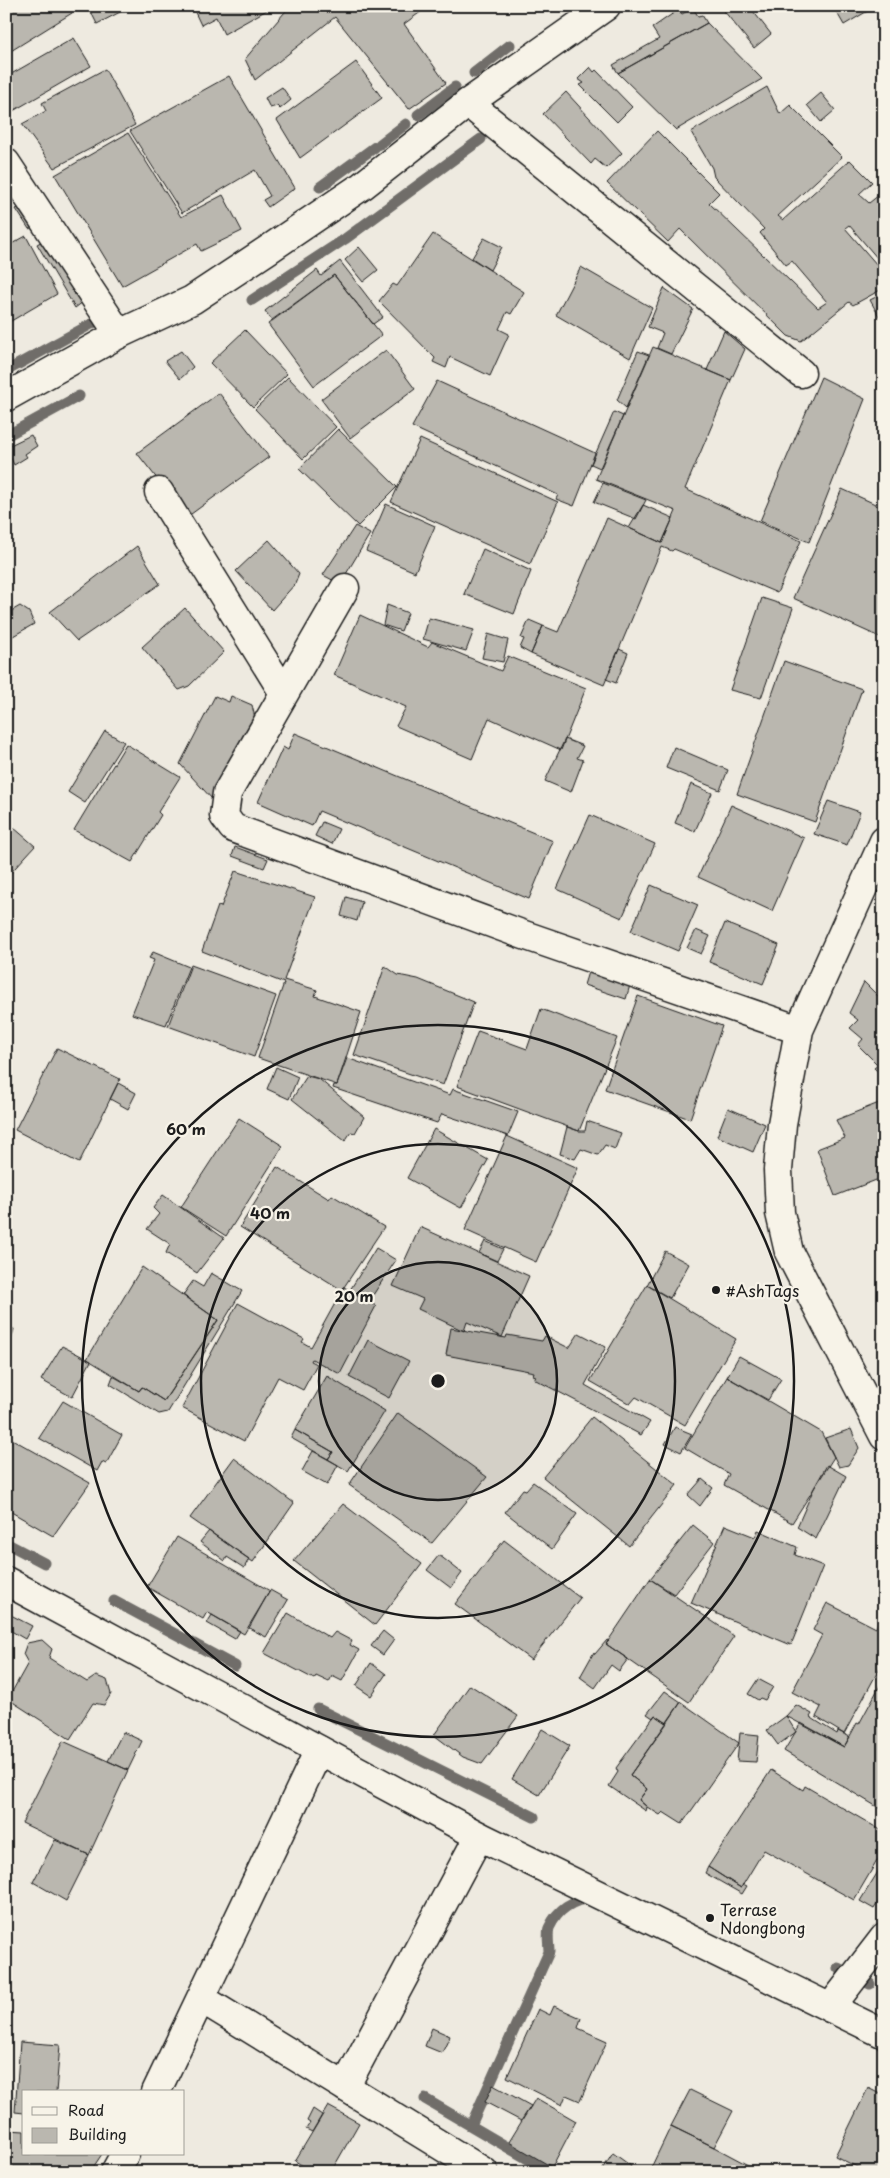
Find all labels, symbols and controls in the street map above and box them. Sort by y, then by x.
text: 60 m [166,1117,206,1140]
text: 40 m [250,1201,290,1224]
place label: #AshTags [726,1278,799,1302]
text: 20 m [335,1284,373,1307]
marker: #AshTags [710,1284,722,1296]
centre of rings [429,1372,447,1390]
place label: Terrase Ndongbong [720,1897,806,1939]
marker: Terrase Ndongbong [704,1912,716,1924]
legend [22,2090,185,2156]
text: Road [68,2098,104,2121]
text: Building [68,2122,127,2145]

